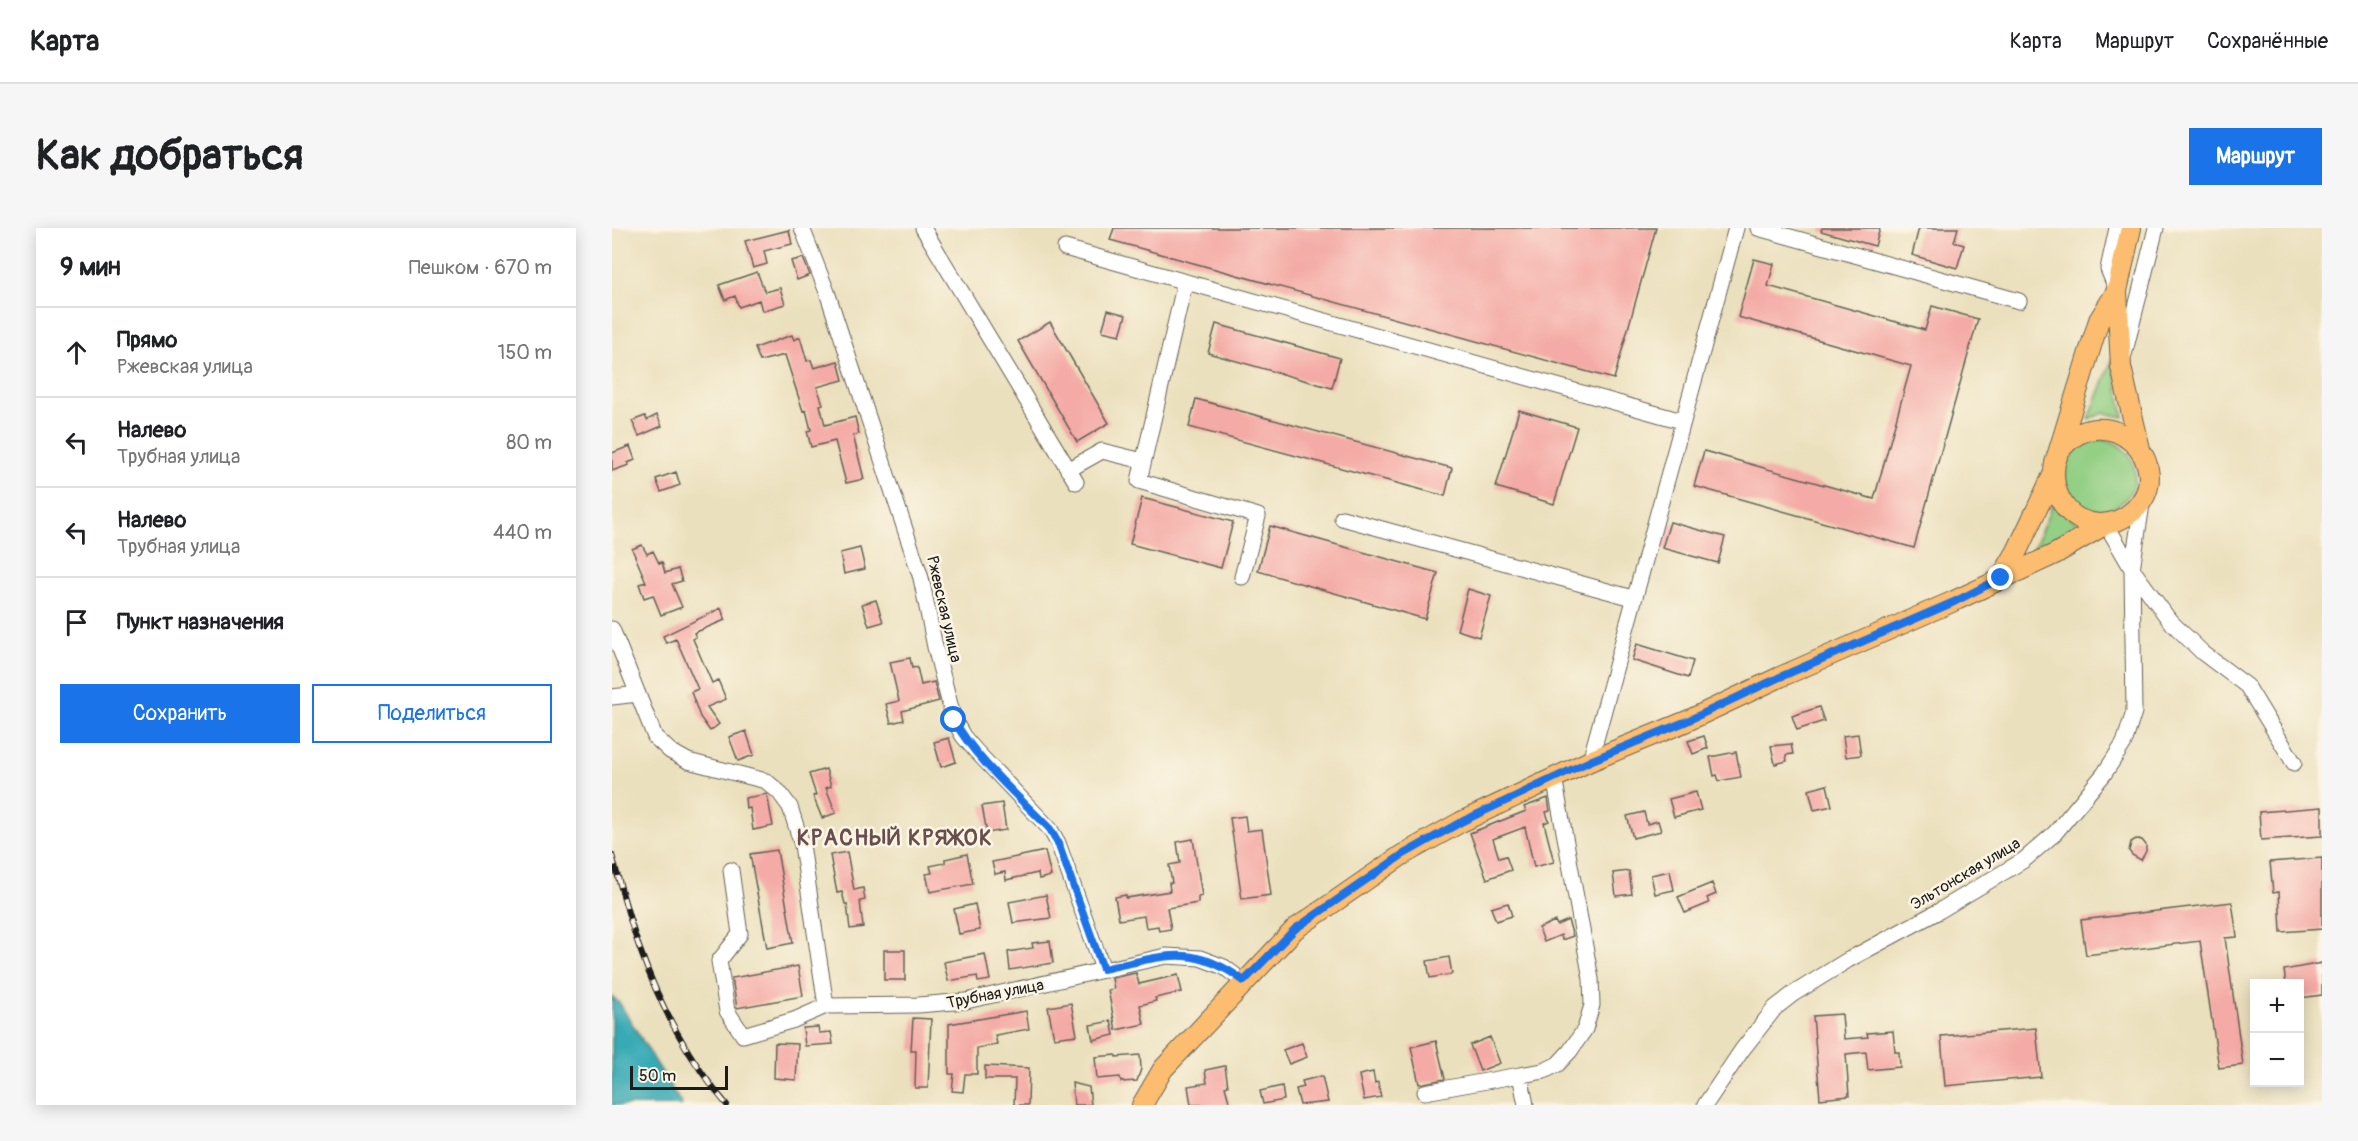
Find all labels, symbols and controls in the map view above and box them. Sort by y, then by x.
text: Карта [30,24,99,59]
text: Карта [2010,28,2062,55]
text: Маршрут [2095,28,2174,55]
text: Сохранённые [2207,28,2328,55]
button: Маршрут [2189,128,2322,185]
text: Как добраться [36,130,303,182]
text: 9 мин [60,251,121,283]
text: Пешком · 670 m [409,255,552,280]
text: Прямо [117,326,177,354]
icon: ahead [60,336,93,369]
text: 150 m [498,340,552,365]
text: Ржевская улица [117,354,253,379]
text: Налево [117,416,186,444]
icon: left [60,426,93,459]
text: 80 m [506,430,552,455]
text: Трубная улица [117,444,240,469]
text: Налево [117,506,186,534]
icon: left [60,516,93,549]
text: 440 m [493,520,552,545]
text: Трубная улица [117,534,240,559]
street label: Ржевская улица [922,554,966,664]
route end [1987,564,2013,590]
icon: arrive [60,606,93,639]
text: Пункт назначения [117,608,284,636]
button: Сохранить [60,684,300,743]
button: Поделиться [312,684,552,743]
route start [940,706,966,732]
district label: КРАСНЫЙ КРЯЖОК [797,824,993,852]
street label: Эльтонская улица [1907,833,2024,915]
street label: Трубная улица [945,975,1046,1013]
map controls [2250,979,2304,1087]
button: + [2250,979,2304,1033]
button: − [2250,1033,2304,1087]
scale bar [630,1063,728,1090]
text: 50 m [639,1066,676,1086]

